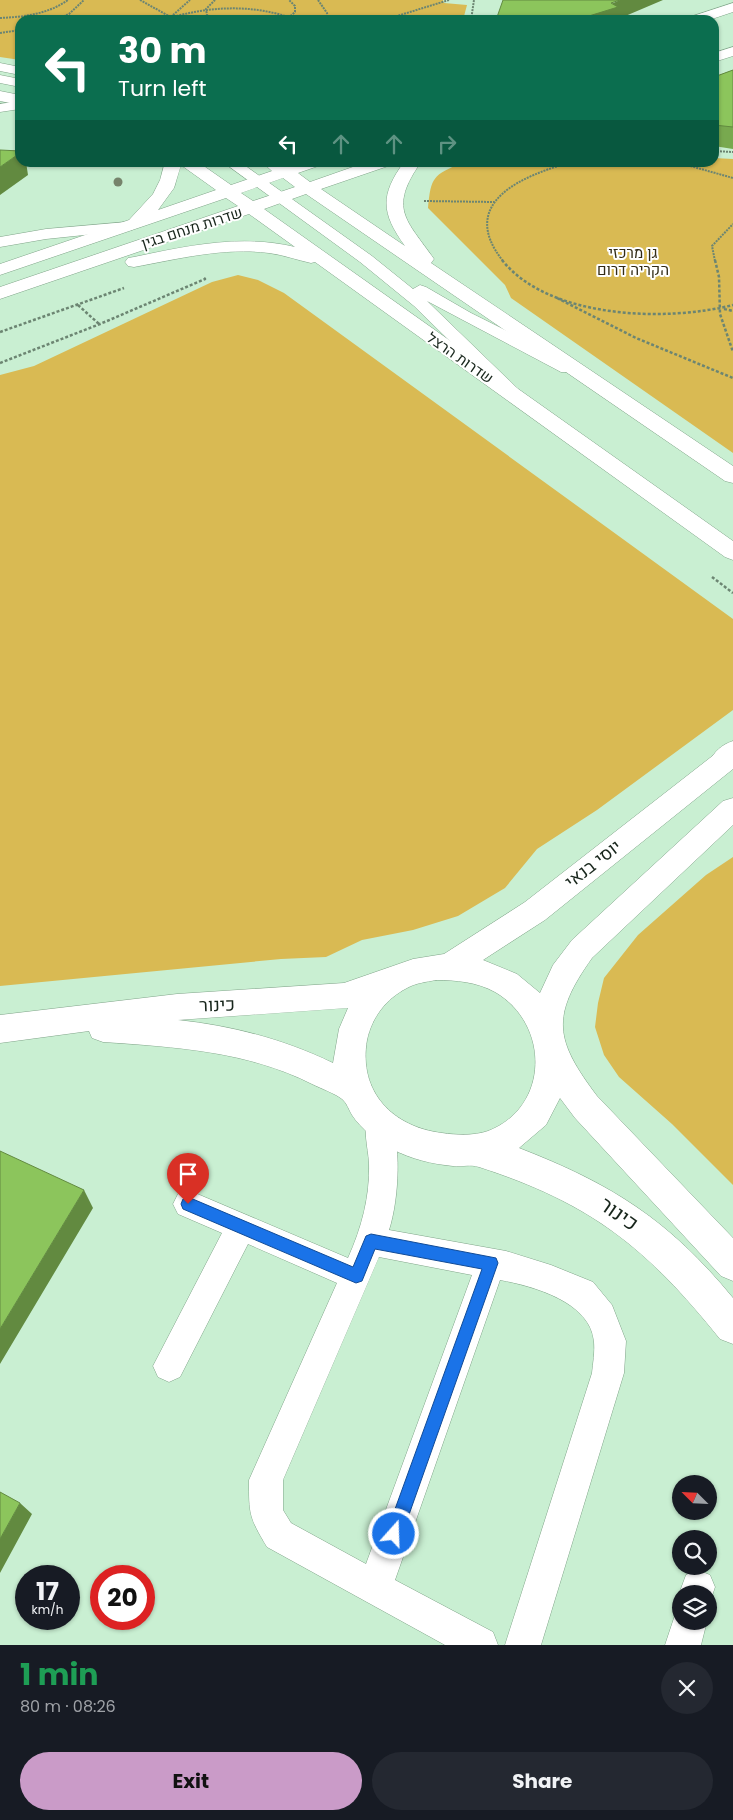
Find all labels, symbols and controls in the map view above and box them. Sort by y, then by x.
text: 30 m [118,26,206,75]
icon: left [35,35,100,100]
text: Turn left [118,73,206,104]
icon: left [274,130,302,158]
icon: ahead [327,130,355,158]
icon: ahead [380,130,408,158]
icon: right [433,130,461,158]
street label: שדרות מנחם בגין [139,201,245,254]
park label: גן מרכזי הקריה דרום [597,242,669,280]
street label: שדרות הרצל [423,327,498,388]
street label: יוסי בנאי [559,834,626,894]
street label: כינור [199,991,235,1018]
pin [167,1153,209,1204]
icon: arrive [174,1160,202,1188]
street label: כינור [594,1190,645,1237]
north arrow [672,1475,718,1520]
map controls [672,1475,717,1630]
position arrow [367,1507,419,1559]
button: search [672,1530,717,1575]
speed limit sign: 20 [90,1565,155,1630]
text: 17 [36,1574,59,1609]
button: layers [672,1585,717,1630]
text: km/h [32,1601,63,1618]
text: 1 min [20,1653,98,1696]
button: close [661,1662,713,1714]
text: 80 m · 08:26 [20,1695,116,1718]
button: Exit [20,1752,362,1810]
button: Share [372,1752,713,1810]

